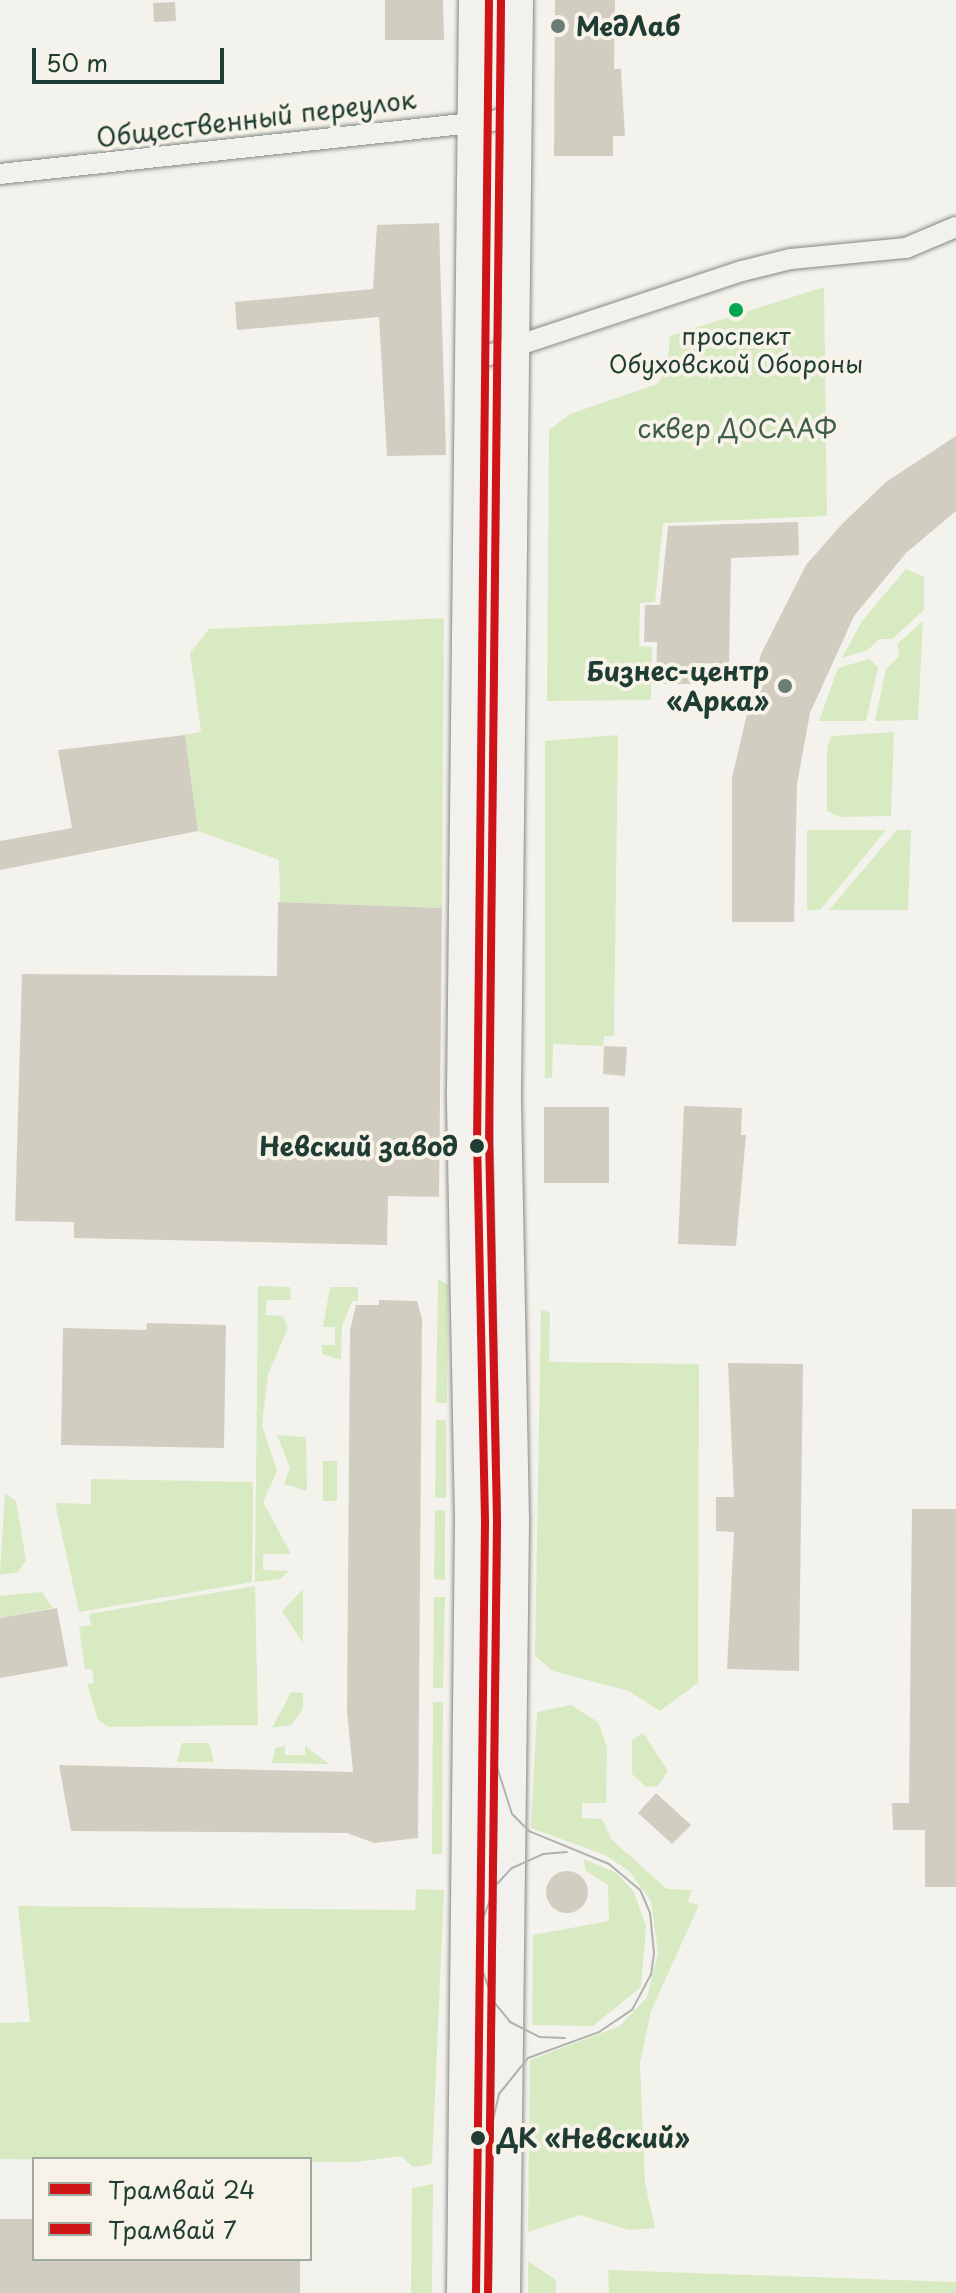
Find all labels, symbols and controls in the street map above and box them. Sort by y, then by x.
place label: МедЛаб [576,10,680,42]
marker: МедЛаб [547,15,569,37]
scale bar [36,32,228,82]
text: 50 m [46,44,108,80]
street label: Общественный переулок [94,83,418,153]
marker: проспект Обуховской Обороны [728,302,744,318]
place label: проспект Обуховской Обороны [608,322,864,378]
park label: сквер ДОСААФ [637,412,837,444]
place label: Бизнес-центр «Арка» [586,655,769,716]
marker: Бизнес-центр «Арка» [776,677,794,695]
place label: Невский завод [258,1130,458,1162]
marker: Невский завод [465,1134,489,1158]
place label: ДК «Невский» [497,2122,691,2154]
marker: ДК «Невский» [466,2126,490,2150]
legend [32,2157,312,2261]
text: Трамвай 24 [108,2171,255,2207]
text: Трамвай 7 [108,2211,237,2247]

